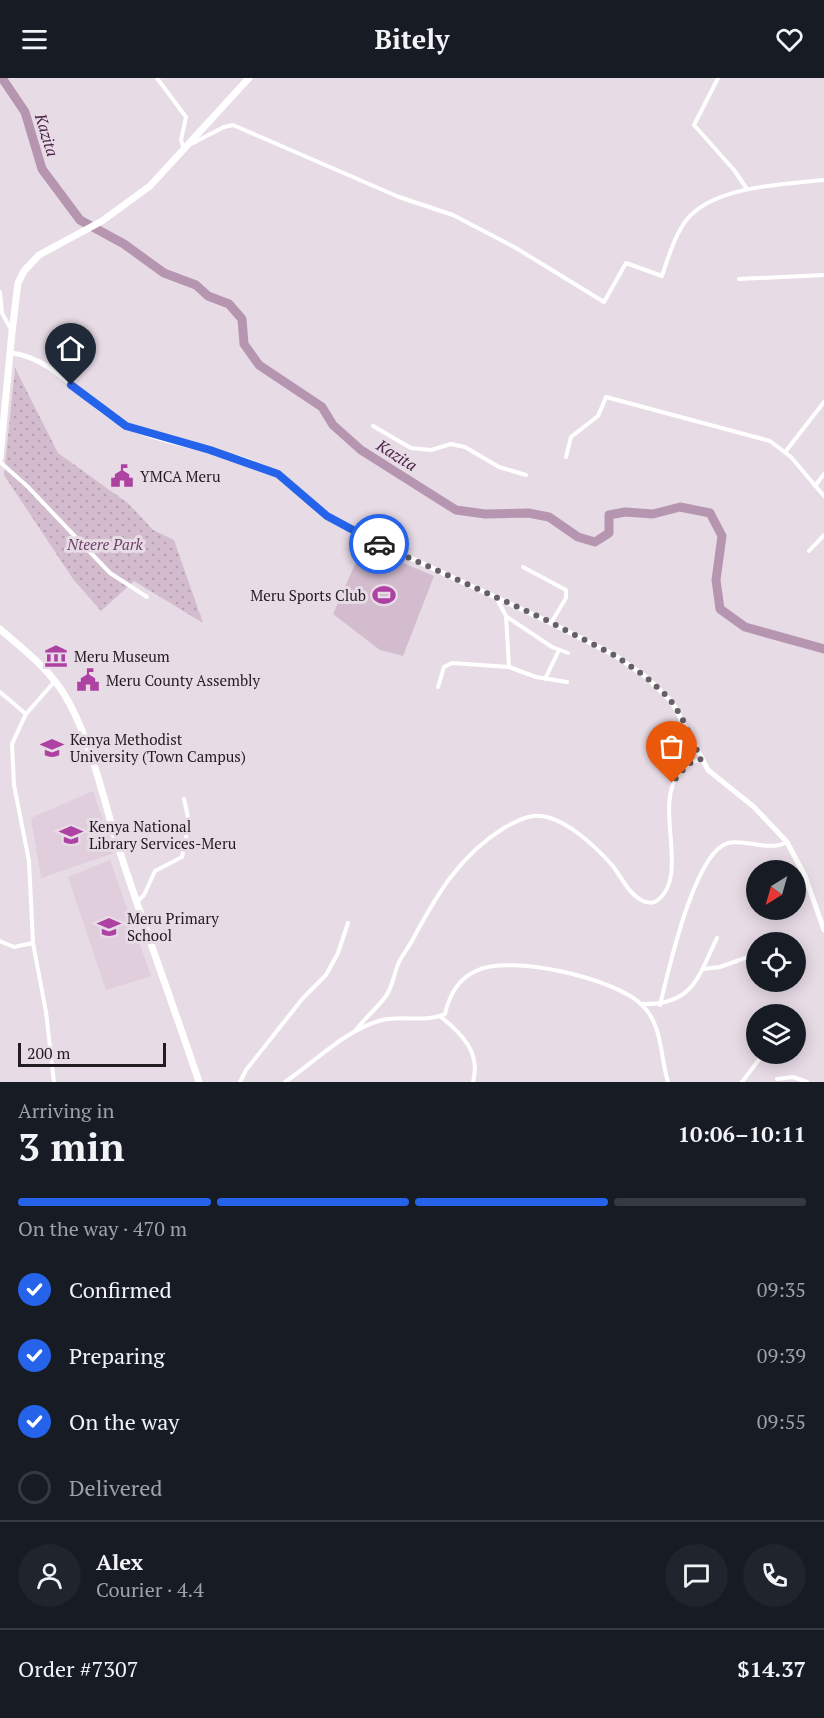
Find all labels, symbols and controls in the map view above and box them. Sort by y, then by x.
text: Bitely [375,21,449,57]
icon: menu [18,23,51,56]
icon: heart [773,23,806,56]
water label: Kazita [30,110,64,159]
pin [45,323,96,385]
icon: home [54,332,87,365]
water label: Kazita [372,434,421,476]
public building icon: YMCA Meru [109,463,135,489]
place label: YMCA Meru [140,466,221,486]
courier [349,514,409,574]
icon: car [363,528,396,561]
park label: Nteere Park [66,534,143,554]
sports icon: Meru Sports Club [371,582,397,608]
place label: Meru Sports Club [250,585,366,605]
museum icon: Meru Museum [43,643,69,669]
place label: Meru Museum [74,646,170,666]
public building icon: Meru County Assembly [75,667,101,693]
place label: Meru County Assembly [106,670,261,690]
pin [646,721,697,783]
place label: Kenya Methodist University (Town Campus) [70,729,246,766]
icon: bag [655,730,688,763]
school or university icon: Kenya Methodist University (Town Campus) [39,735,65,761]
place label: Kenya National Library Services-Meru [89,816,237,853]
school or university icon: Kenya National Library Services-Meru [58,822,84,848]
north arrow [746,860,806,920]
map controls [746,860,806,1064]
place label: Meru Primary School [127,908,219,945]
school or university icon: Meru Primary School [96,914,122,940]
button: locate [746,932,806,992]
button: layers [746,1004,806,1064]
scale bar [18,1040,166,1067]
text: 200 m [27,1042,70,1064]
text: Arriving in [18,1097,114,1124]
text: 10:06–10:11 [678,1119,806,1148]
text: 3 min [18,1120,125,1172]
text: On the way · 470 m [18,1215,187,1242]
icon: check [18,1273,51,1306]
text: Confirmed [69,1275,172,1304]
text: 09:35 [757,1276,806,1303]
icon: check [18,1339,51,1372]
text: Preparing [69,1341,165,1370]
text: 09:39 [757,1342,806,1369]
icon: check [18,1405,51,1438]
text: On the way [69,1407,179,1436]
text: 09:55 [757,1408,806,1435]
text: Delivered [69,1473,162,1502]
button: person [18,1544,81,1607]
button: chat [665,1544,728,1607]
button: phone [743,1544,806,1607]
text: Alex [96,1547,143,1576]
text: Courier · 4.4 [96,1576,204,1603]
text: Order #7307 [18,1654,138,1683]
text: $14.37 [737,1654,806,1683]

